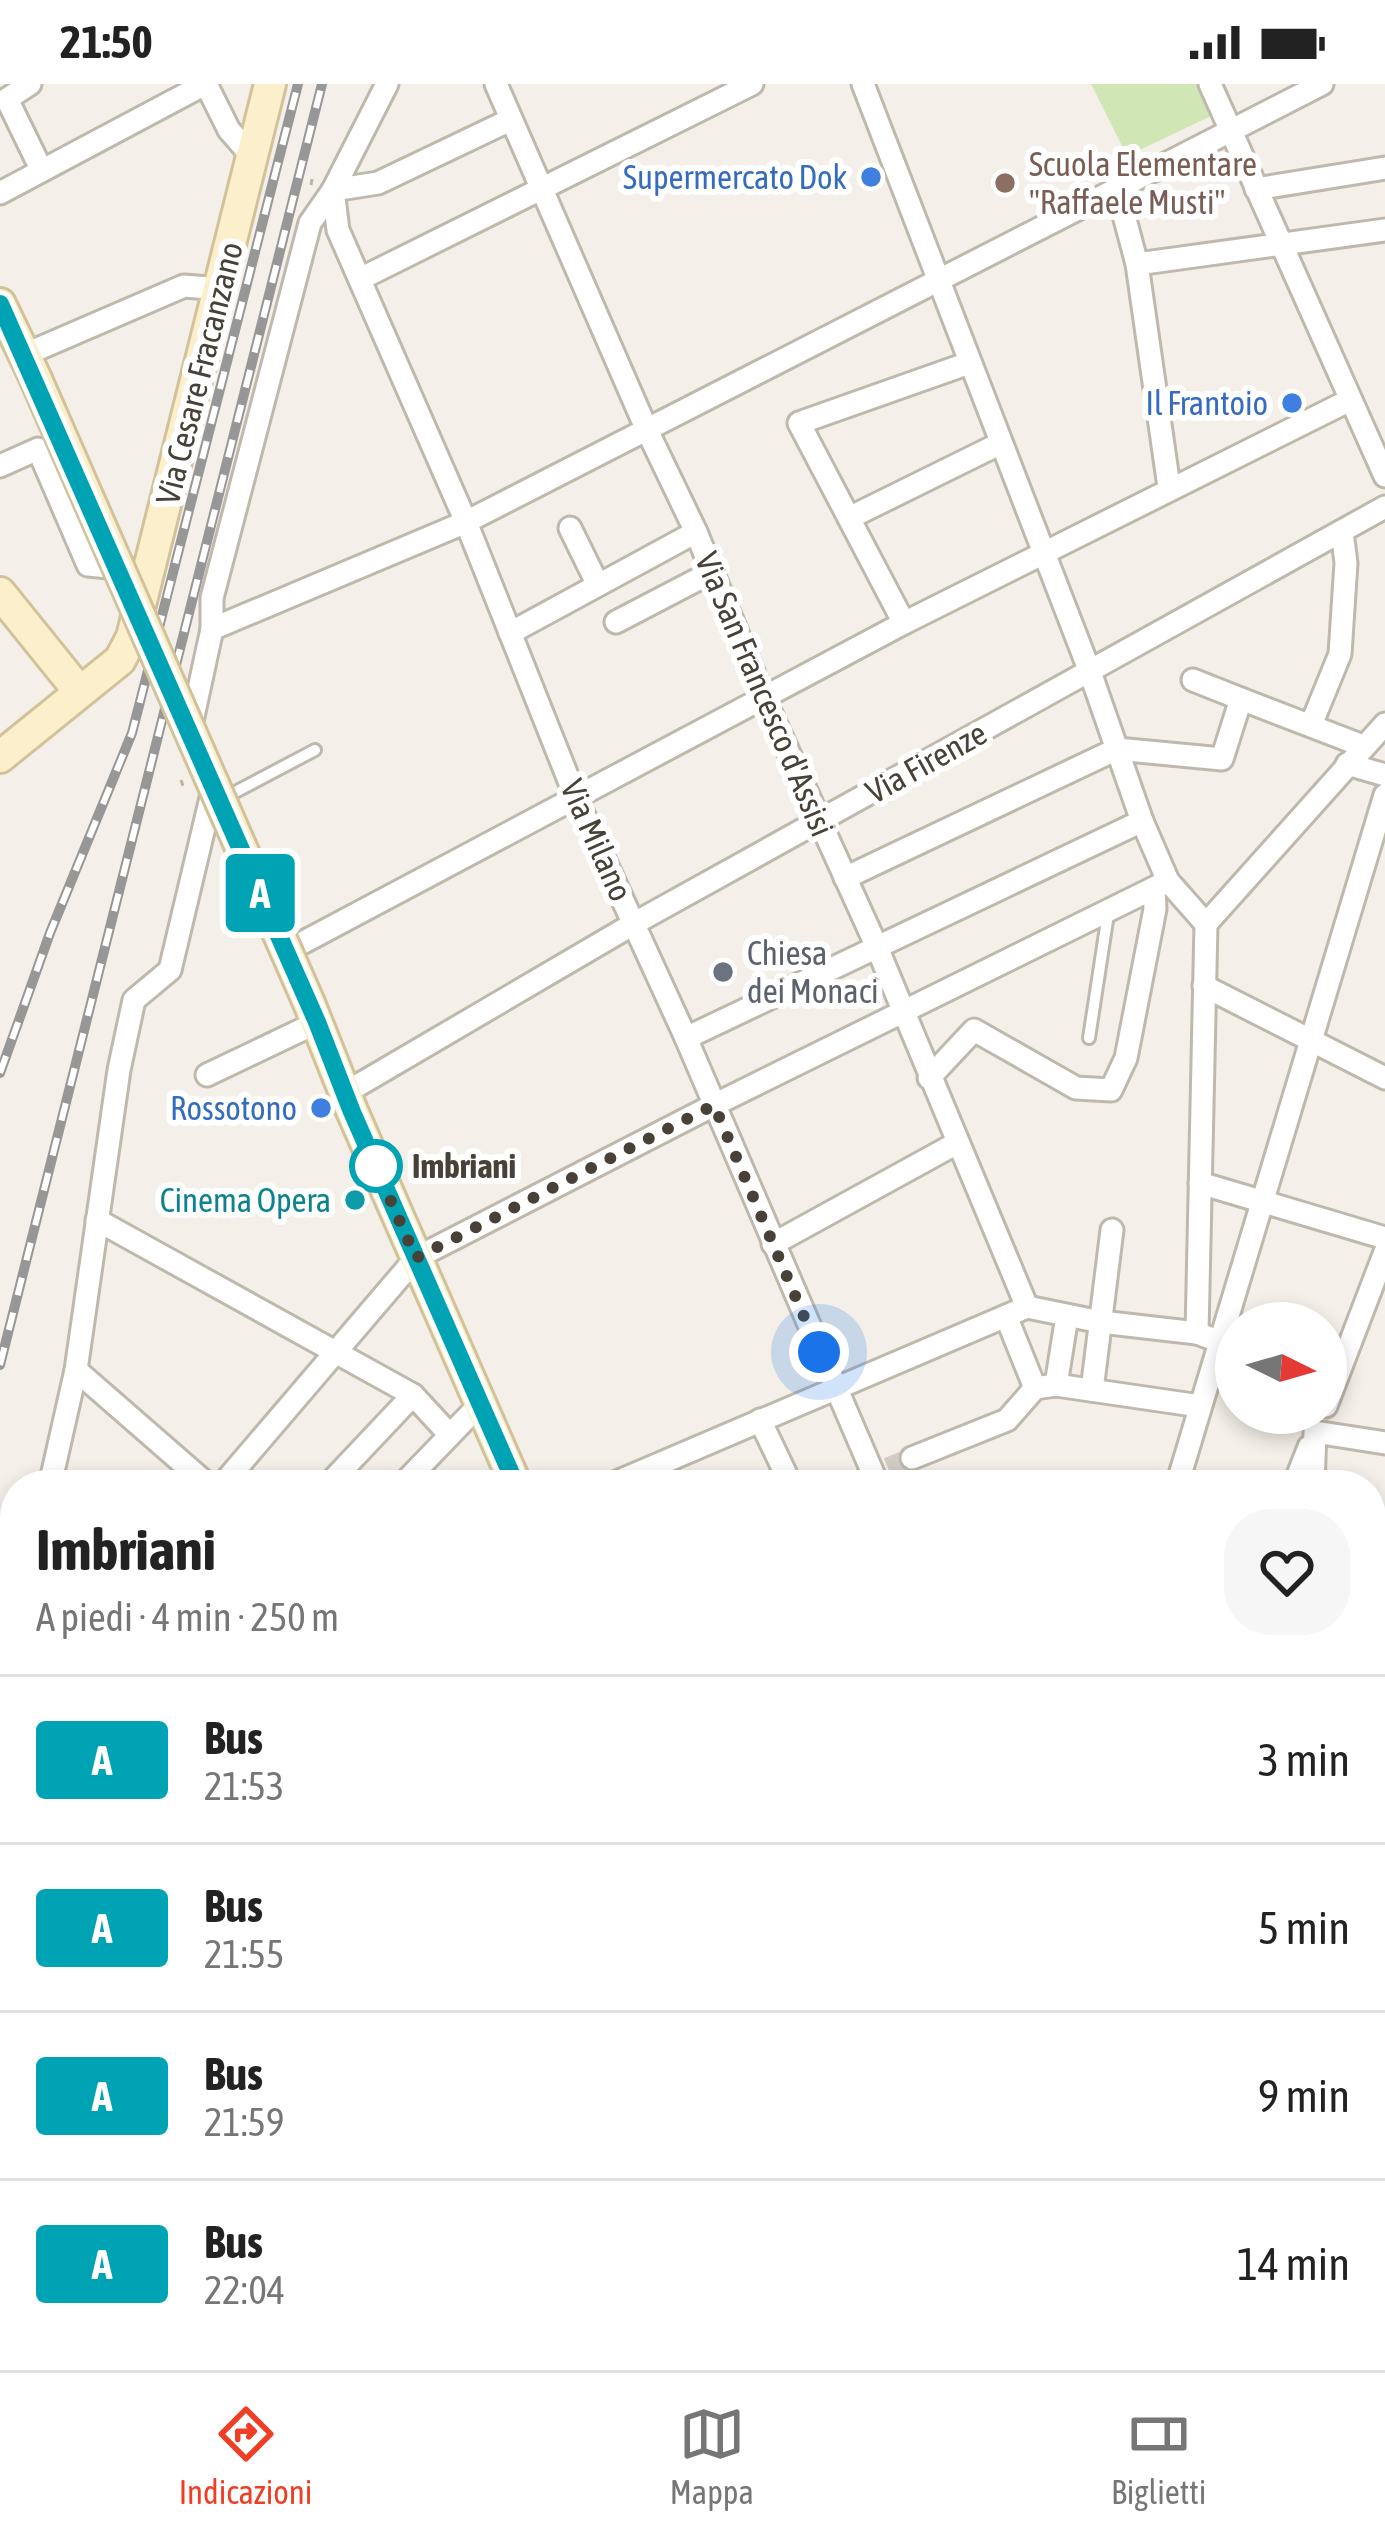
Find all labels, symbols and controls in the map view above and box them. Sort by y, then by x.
text: 21:50 [60,16,153,68]
place label: Scuola Elementare "Raffaele Musti" [1029,145,1257,221]
place label: Supermercato Dok [623,158,847,196]
marker: Supermercato Dok [858,164,884,190]
marker: Scuola Elementare "Raffaele Musti" [992,170,1018,196]
street label: Via Cesare Fracanzano [148,238,250,508]
place label: Il Frantoio [1145,384,1268,422]
marker: Il Frantoio [1279,390,1305,416]
street label: Via San Francesco d'Assisi [688,546,842,842]
street label: Via Firenze [859,713,993,811]
street label: Via Milano [553,773,641,907]
line badge: A [221,854,299,932]
text: A [250,869,270,917]
place label: Chiesa dei Monaci [747,934,879,1010]
marker: Chiesa dei Monaci [710,959,736,985]
place label: Rossotono [170,1089,297,1127]
marker: Rossotono [308,1095,334,1121]
marker: Imbriani [351,1141,401,1191]
place label: Imbriani [412,1147,516,1185]
place label: Cinema Opera [160,1181,331,1219]
marker: Cinema Opera [342,1187,368,1213]
north arrow [1215,1302,1347,1434]
map controls [1215,1302,1347,1434]
your location [789,1322,849,1382]
button: heart [1224,1509,1350,1635]
text: Imbriani [36,1517,216,1582]
text: A piedi · 4 min · 250 m [36,1595,339,1639]
text: Bus [204,1712,263,1764]
text: 3 min [1258,1734,1350,1786]
text: A [92,1736,112,1784]
text: 21:53 [204,1764,284,1808]
text: Bus [204,1880,263,1932]
text: 5 min [1258,1902,1350,1954]
text: A [92,1904,112,1952]
text: 21:55 [204,1932,284,1976]
text: Bus [204,2048,263,2100]
text: 9 min [1258,2070,1350,2122]
text: A [92,2072,112,2120]
text: 21:59 [204,2100,284,2144]
text: Bus [204,2216,263,2268]
text: 14 min [1237,2238,1350,2290]
text: A [92,2240,112,2288]
text: 22:04 [204,2268,285,2312]
tab: Indicazioni [179,2401,312,2511]
tab: Mappa [670,2401,754,2511]
tab: Biglietti [1111,2401,1206,2511]

